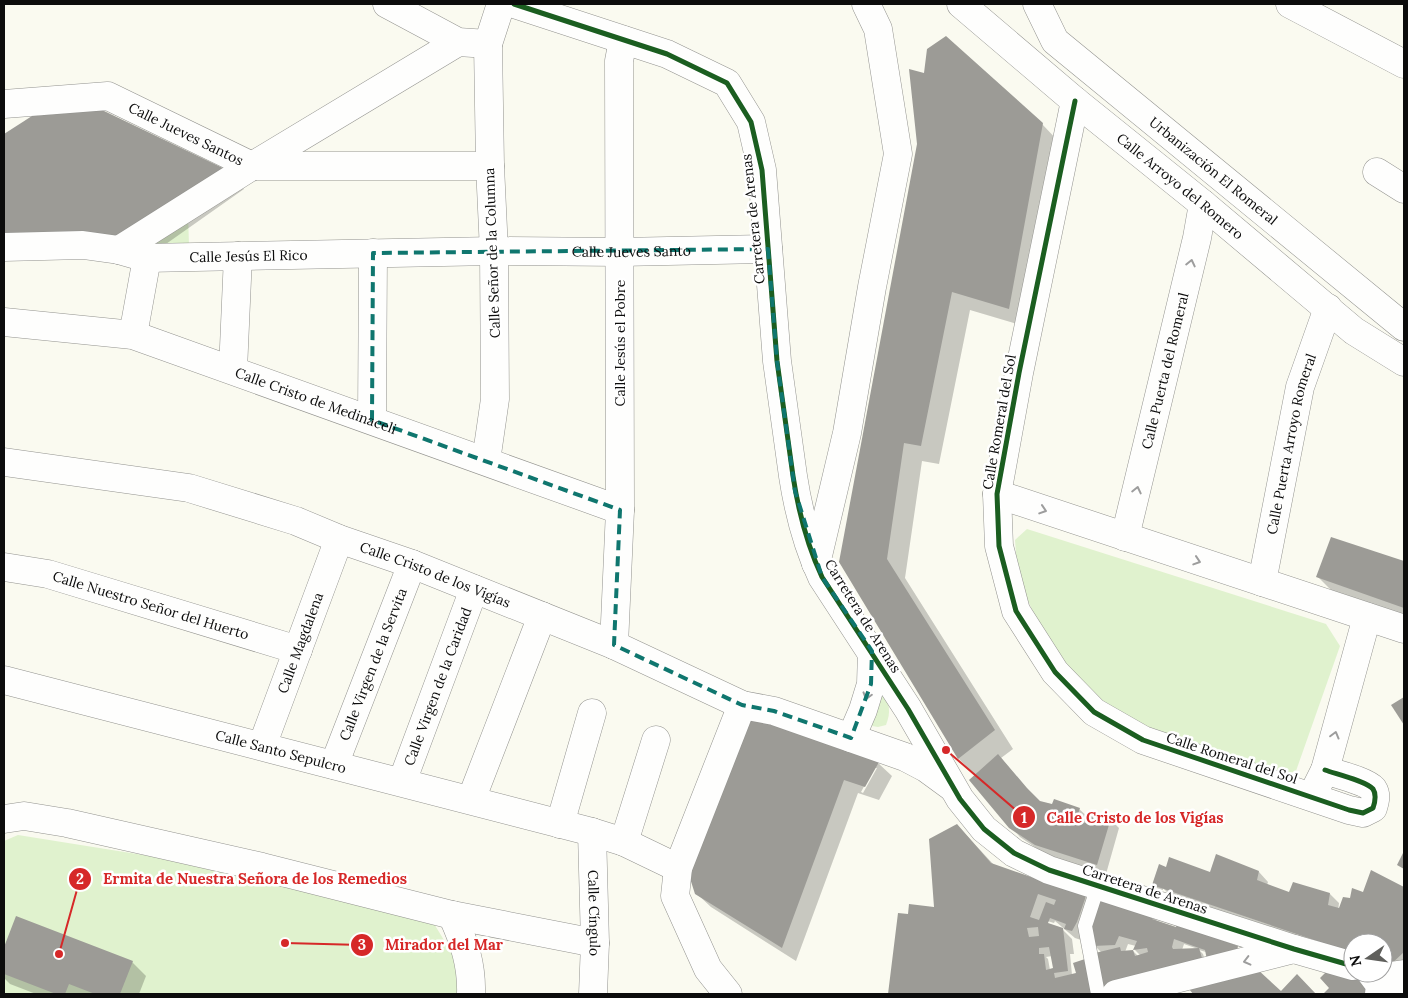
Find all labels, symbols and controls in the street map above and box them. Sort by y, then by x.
street label: Calle Jueves Santos [126,98,246,169]
street label: Urbanización El Romeral [1146,113,1281,229]
street label: Calle Arroyo del Romero [1113,129,1247,243]
street label: Carretera de Arenas [737,153,769,285]
street label: Calle Señor de la Columna [480,167,504,339]
street label: Calle Jueves Santo [572,242,691,261]
street label: Calle Jesús El Rico [189,246,308,266]
one-way arrow [1185,259,1196,268]
street label: Calle Jesús el Pobre [611,279,629,406]
street label: Calle Puerta del Romeral [1138,290,1193,451]
street label: Calle Puerta Arroyo Romeral [1262,351,1320,536]
street label: Calle Romeral del Sol [978,353,1020,491]
street label: Calle Cristo de Medinaceli [233,363,399,438]
one-way arrow [1131,485,1142,494]
one-way arrow [1038,504,1047,514]
street label: Calle Cristo de los Vigías [357,538,513,612]
one-way arrow [1193,555,1201,565]
street label: Carretera de Arenas [821,556,905,676]
street label: Calle Nuestro Señor del Huerto [50,567,251,644]
street label: Calle Virgen de la Servita [335,585,411,743]
street label: Calle Magdalena [273,590,327,696]
street label: Calle Virgen de la Caridad [400,605,475,768]
one-way arrow [863,691,873,699]
street label: Calle Santo Sepulcro [214,726,348,777]
street label: Calle Romeral del Sol [1164,728,1300,788]
one-way arrow [1329,731,1339,739]
callout: Calle Cristo de los Vigías [1011,802,1233,832]
text: 1 [1021,808,1027,827]
text: Calle Cristo de los Vigías [1046,808,1224,827]
street label: Carretera de Arenas [1080,860,1210,918]
callout: Ermita de Nuestra Señora de los Remedios [68,864,417,894]
text: 2 [76,869,84,888]
text: Ermita de Nuestra Señora de los Remedios [103,869,407,888]
street label: Calle Cíngulo [584,870,604,956]
callout: Mirador del Mar [350,930,513,960]
north arrow [1343,933,1393,983]
text: 3 [358,935,366,954]
text: Mirador del Mar [385,935,504,954]
text: N [1345,953,1365,968]
one-way arrow [1242,955,1251,966]

